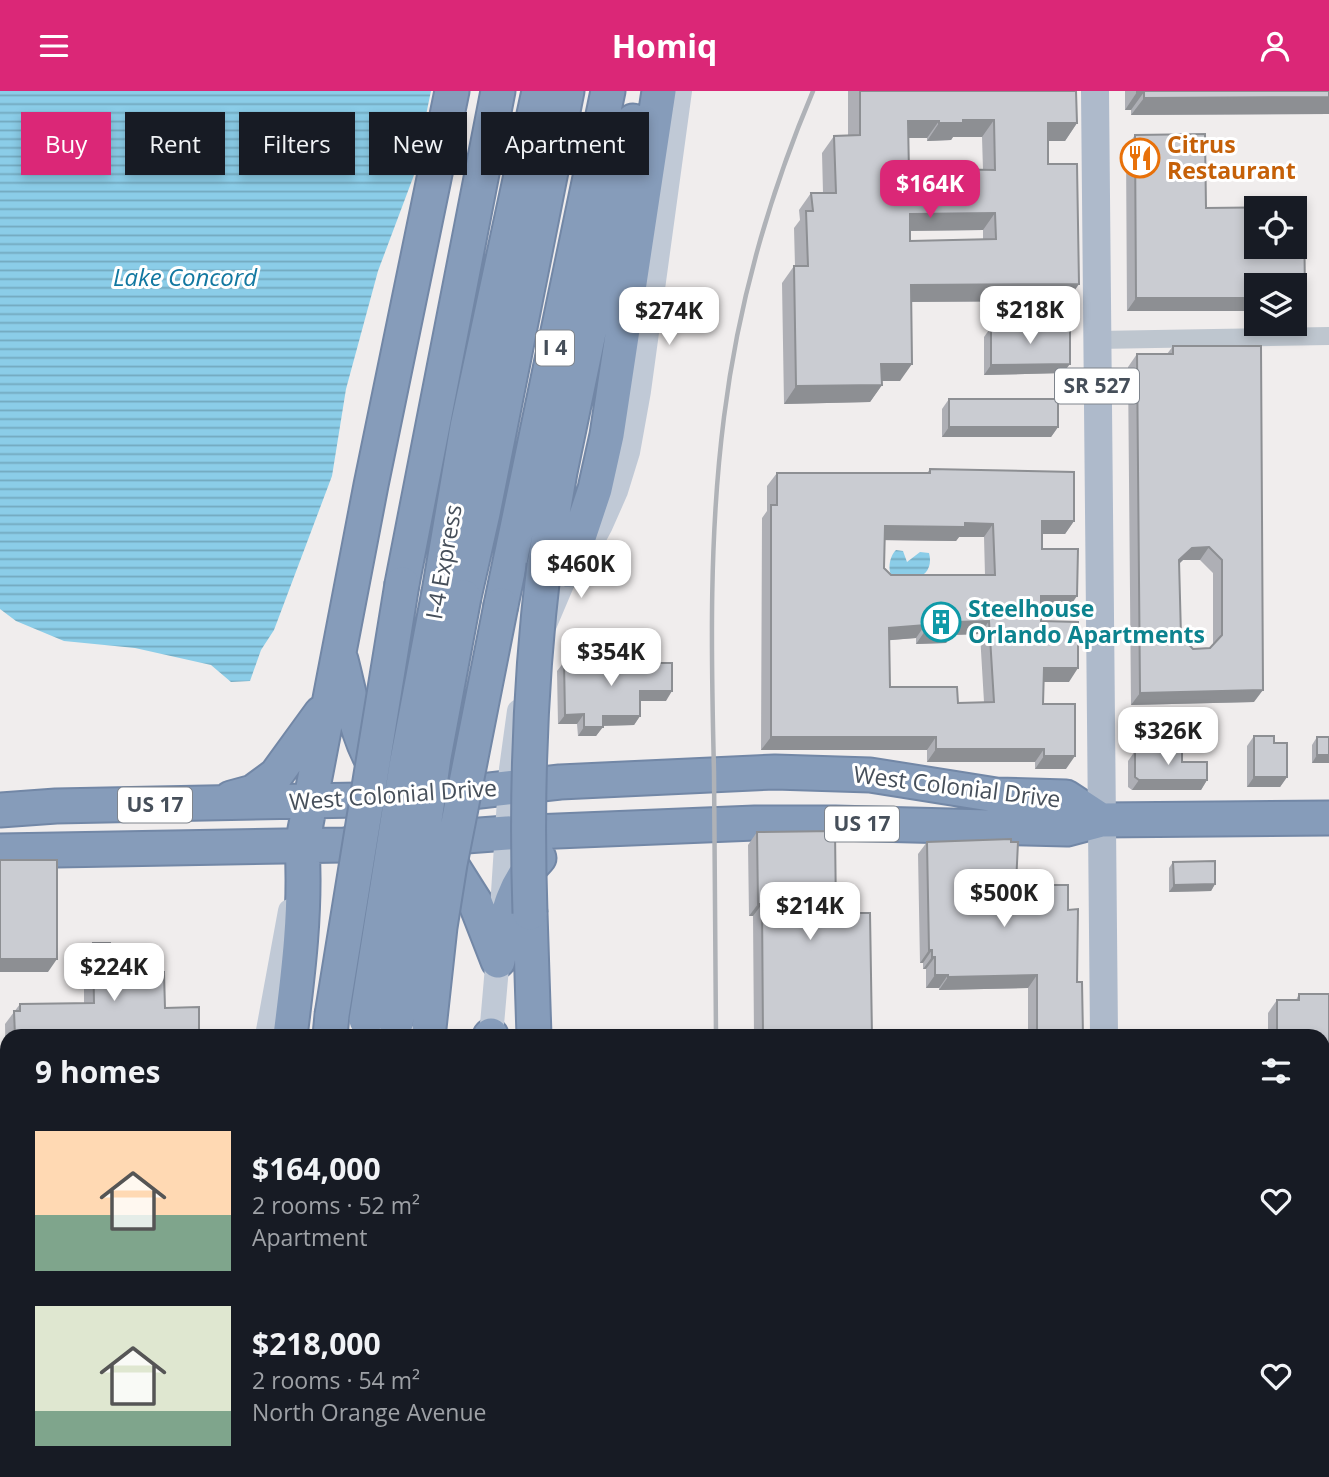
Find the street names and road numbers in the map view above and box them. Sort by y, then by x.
road number: I 4 [536,331,574,365]
road number: SR 527 [1055,369,1139,403]
street label: I-4 Express [417,502,469,622]
street label: West Colonial Drive [852,757,1062,815]
street label: West Colonial Drive [288,771,498,817]
road number: US 17 [118,787,192,823]
road number: US 17 [825,807,899,841]

